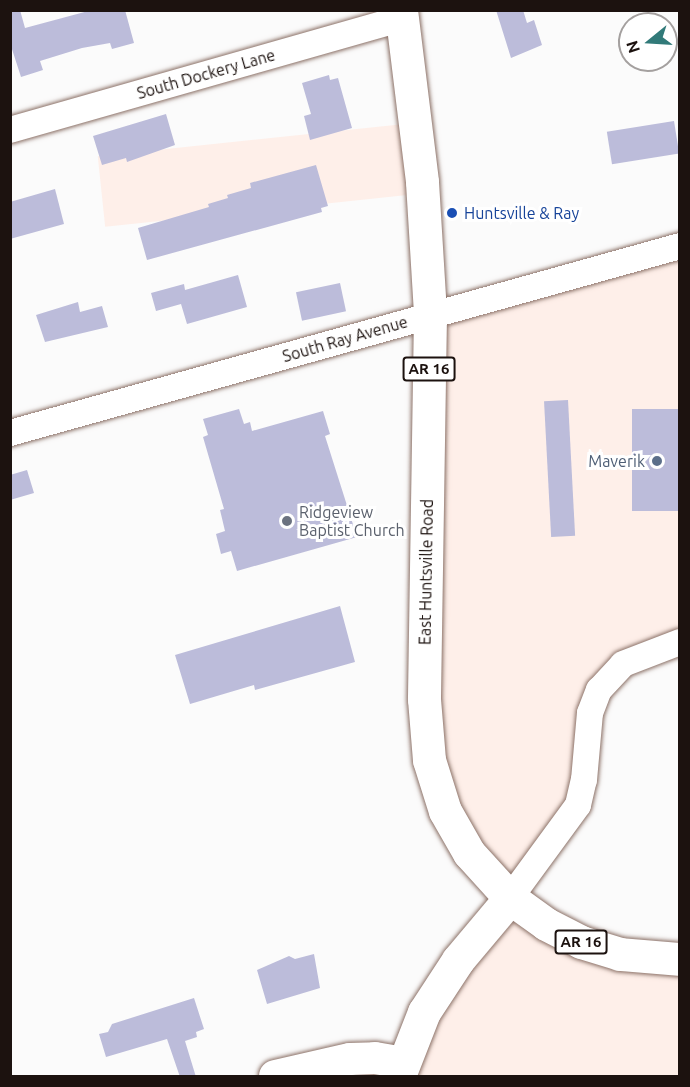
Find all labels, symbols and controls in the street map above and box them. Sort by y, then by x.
north arrow [618,12,678,72]
text: N [622,38,643,55]
street label: South Dockery Lane [135,45,277,103]
place label: Huntsville & Ray [464,203,579,223]
marker: Huntsville & Ray [445,206,459,220]
street label: South Ray Avenue [280,312,410,366]
road number: AR 16 [402,357,456,381]
place label: Maverik [588,451,645,471]
marker: Maverik [650,454,664,468]
street label: East Huntsville Road [415,499,437,645]
place label: Ridgeview Baptist Church [299,502,405,540]
marker: Ridgeview Baptist Church [280,514,294,528]
road number: AR 16 [554,930,608,954]

